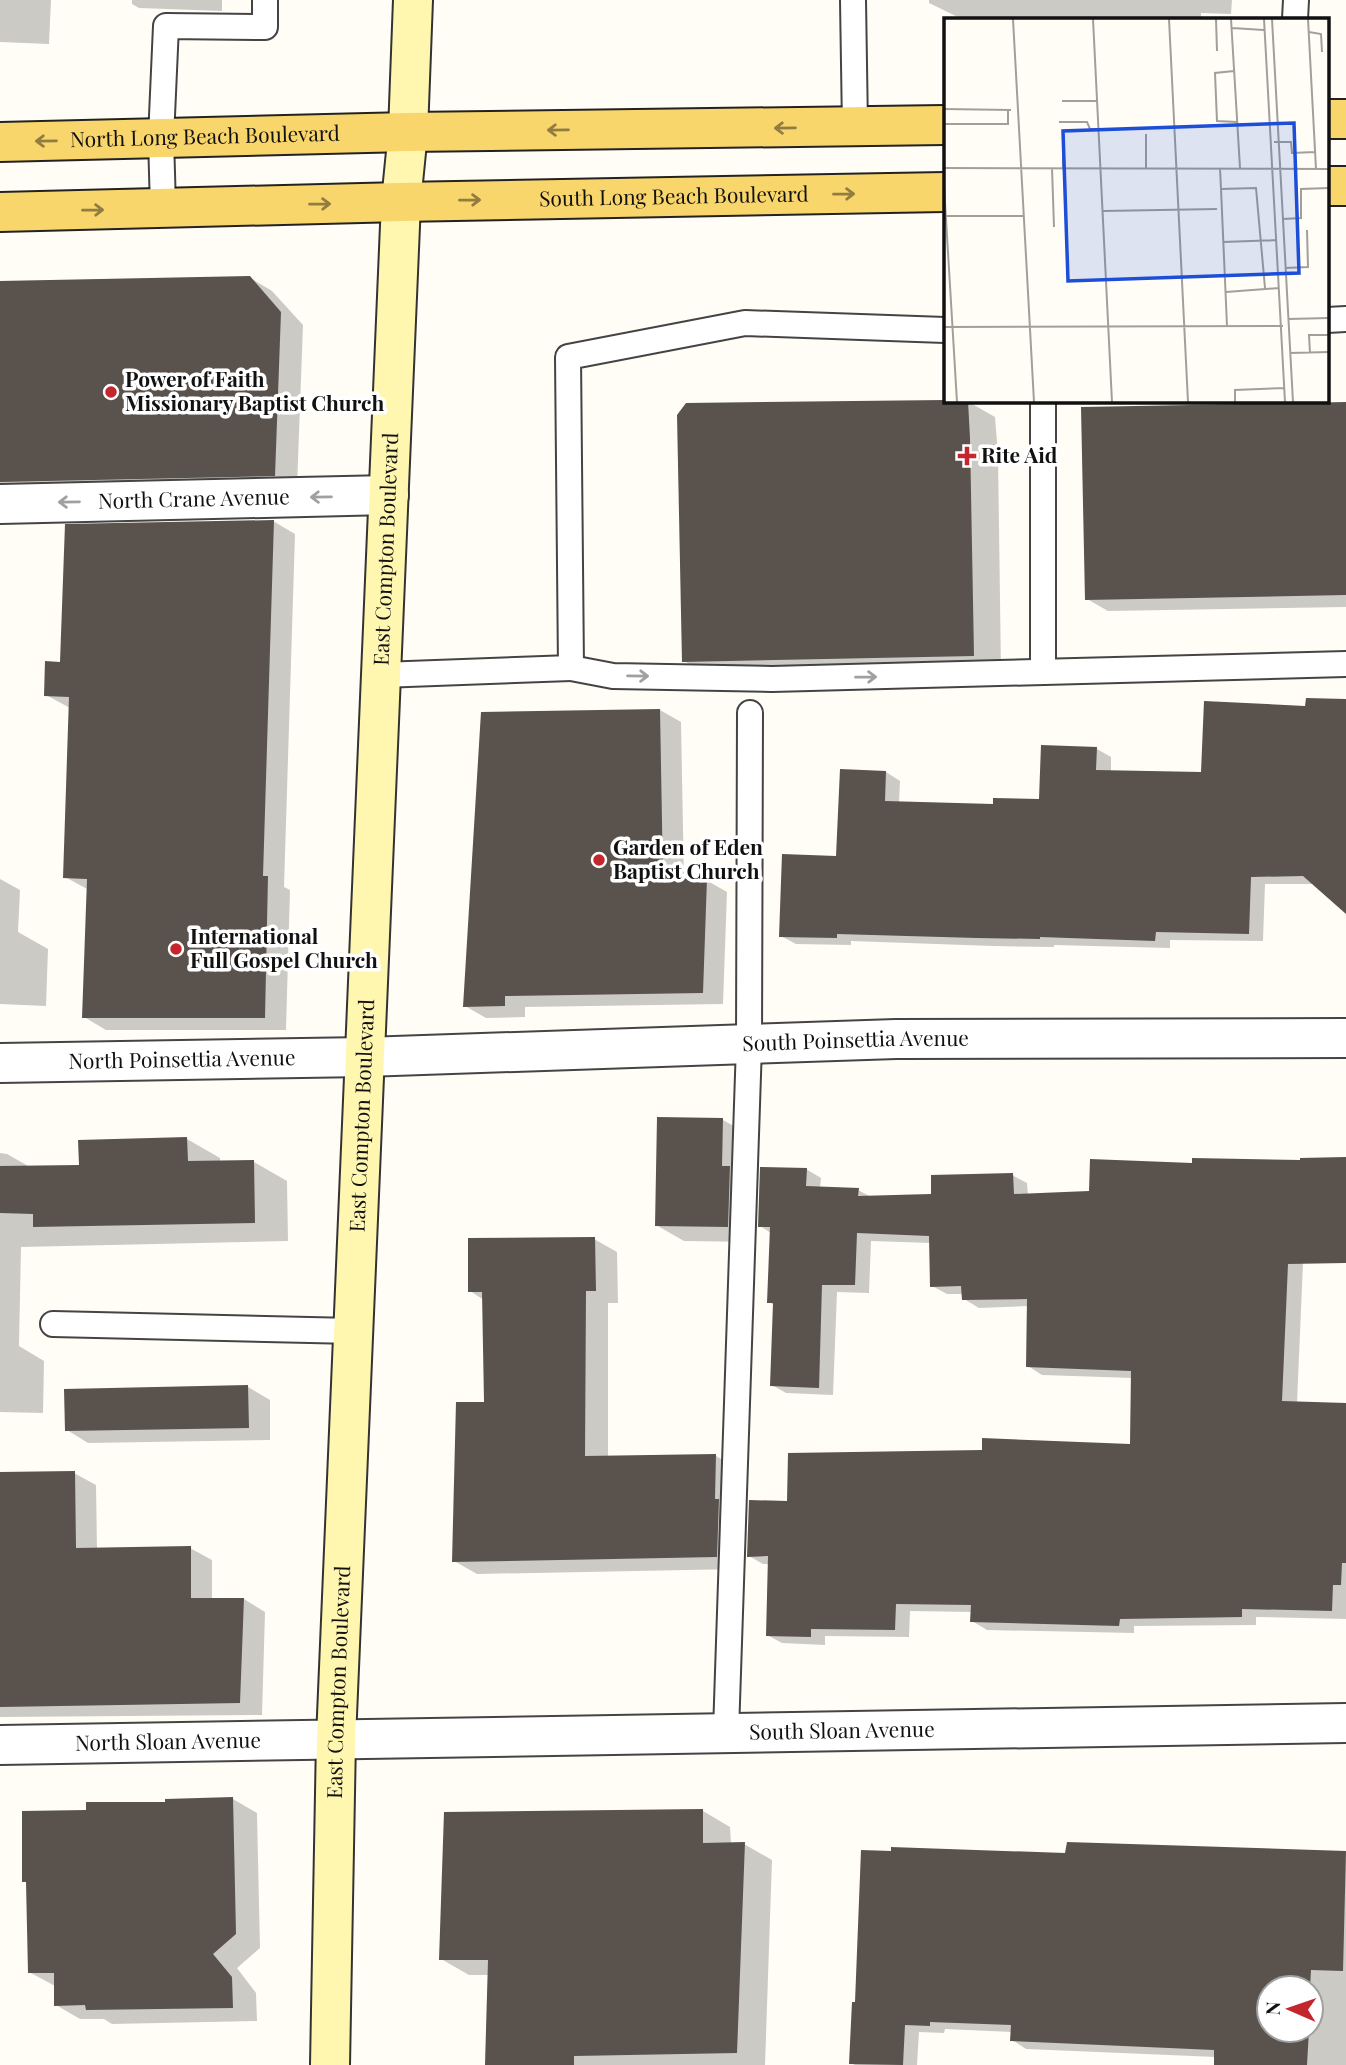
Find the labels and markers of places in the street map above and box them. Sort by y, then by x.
place label: Power of Faith Missionary Baptist Church [125,364,384,416]
marker: Power of Faith Missionary Baptist Church [103,384,119,400]
place label: Rite Aid [981,440,1058,468]
marker: Rite Aid [959,448,975,464]
place label: Garden of Eden Baptist Church [613,832,763,884]
marker: Garden of Eden Baptist Church [591,852,607,868]
place label: International Full Gospel Church [190,921,378,973]
marker: International Full Gospel Church [168,941,184,957]

